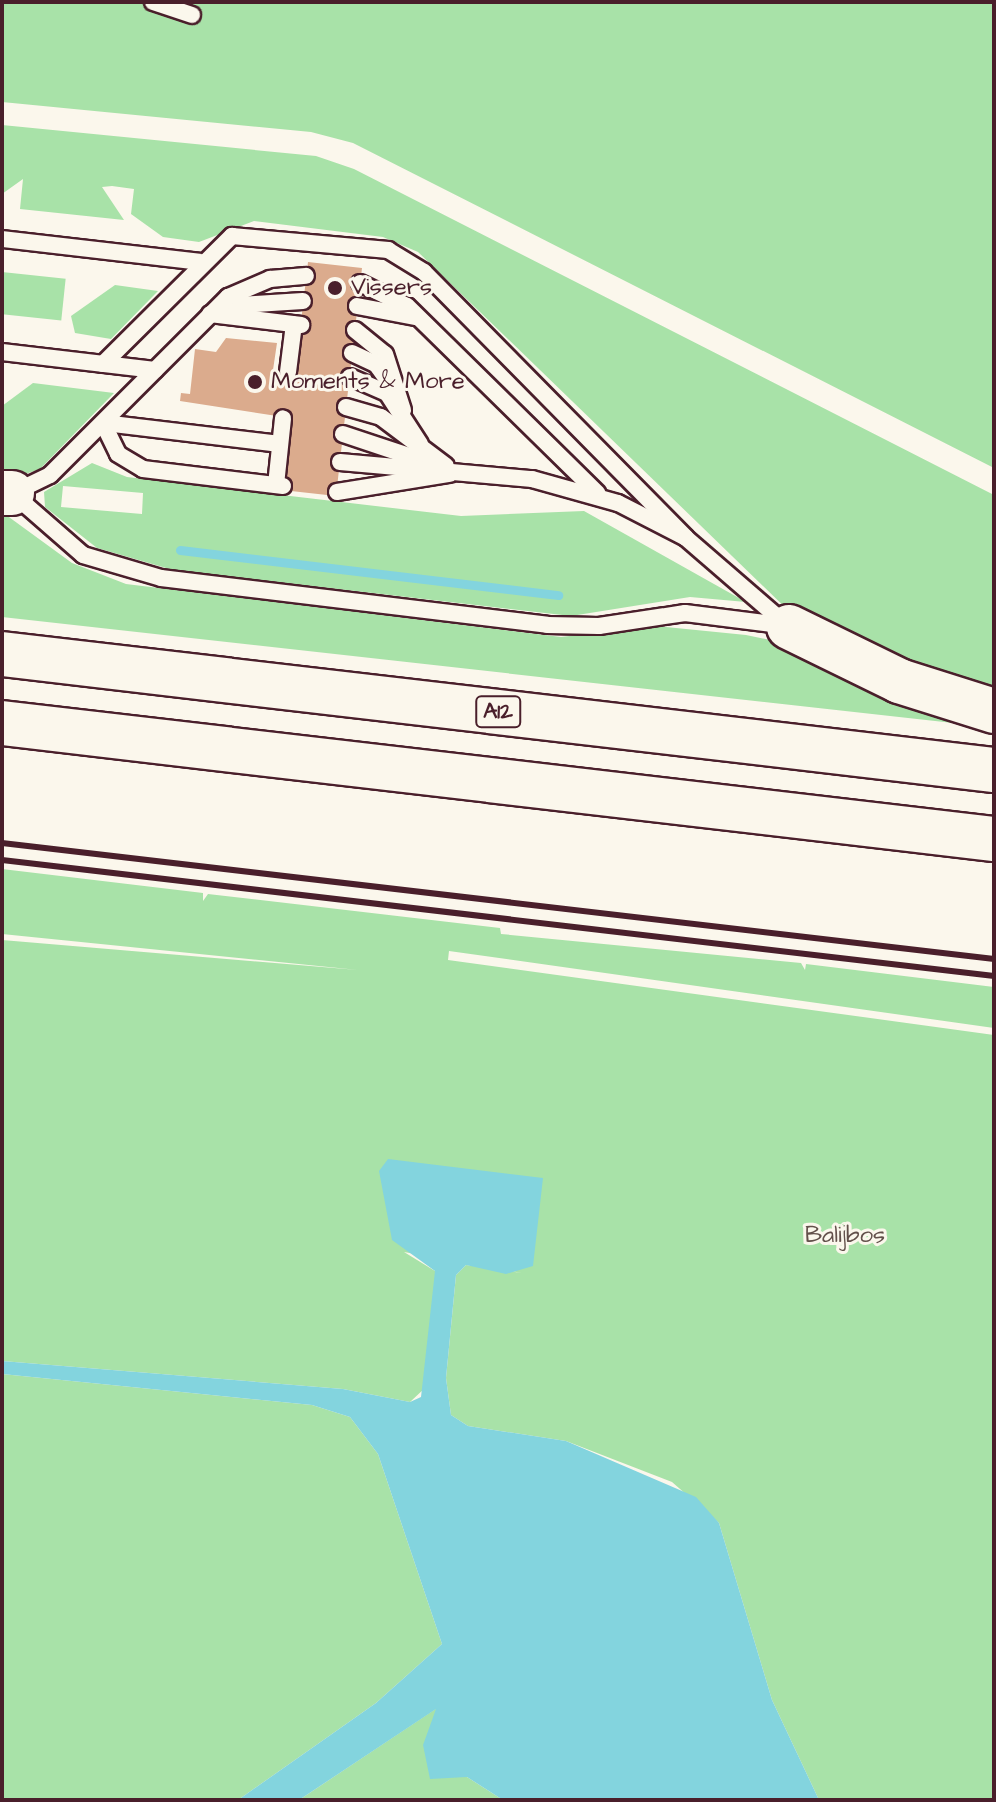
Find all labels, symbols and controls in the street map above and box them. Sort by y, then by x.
place label: Vissers [351,274,432,302]
marker: Vissers [326,279,344,297]
place label: Moments & More [271,368,465,396]
marker: Moments & More [246,373,264,391]
road number: A12 [474,694,522,730]
park label: Balijbos [805,1222,885,1250]

